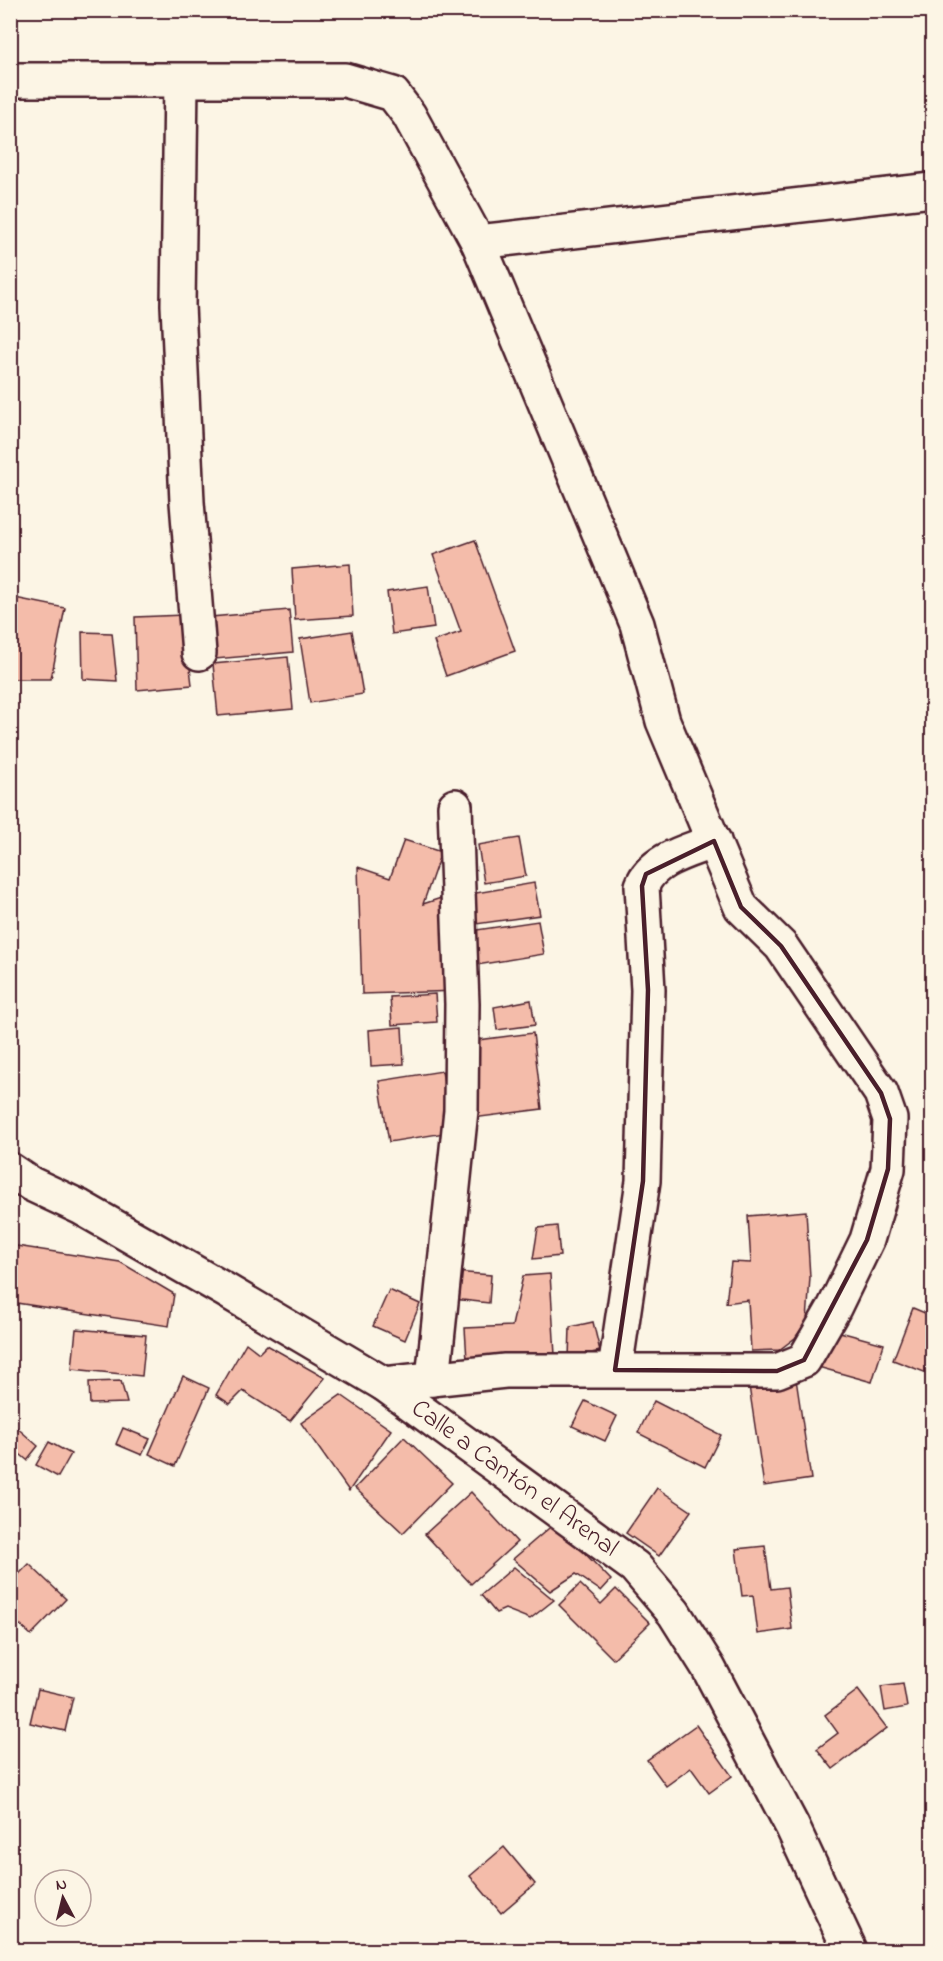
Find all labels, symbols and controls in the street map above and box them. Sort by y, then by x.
street label: Calle a Cantón el Arenal [403,1391,625,1567]
north arrow [33,1868,93,1928]
text: N [55,1873,68,1898]

